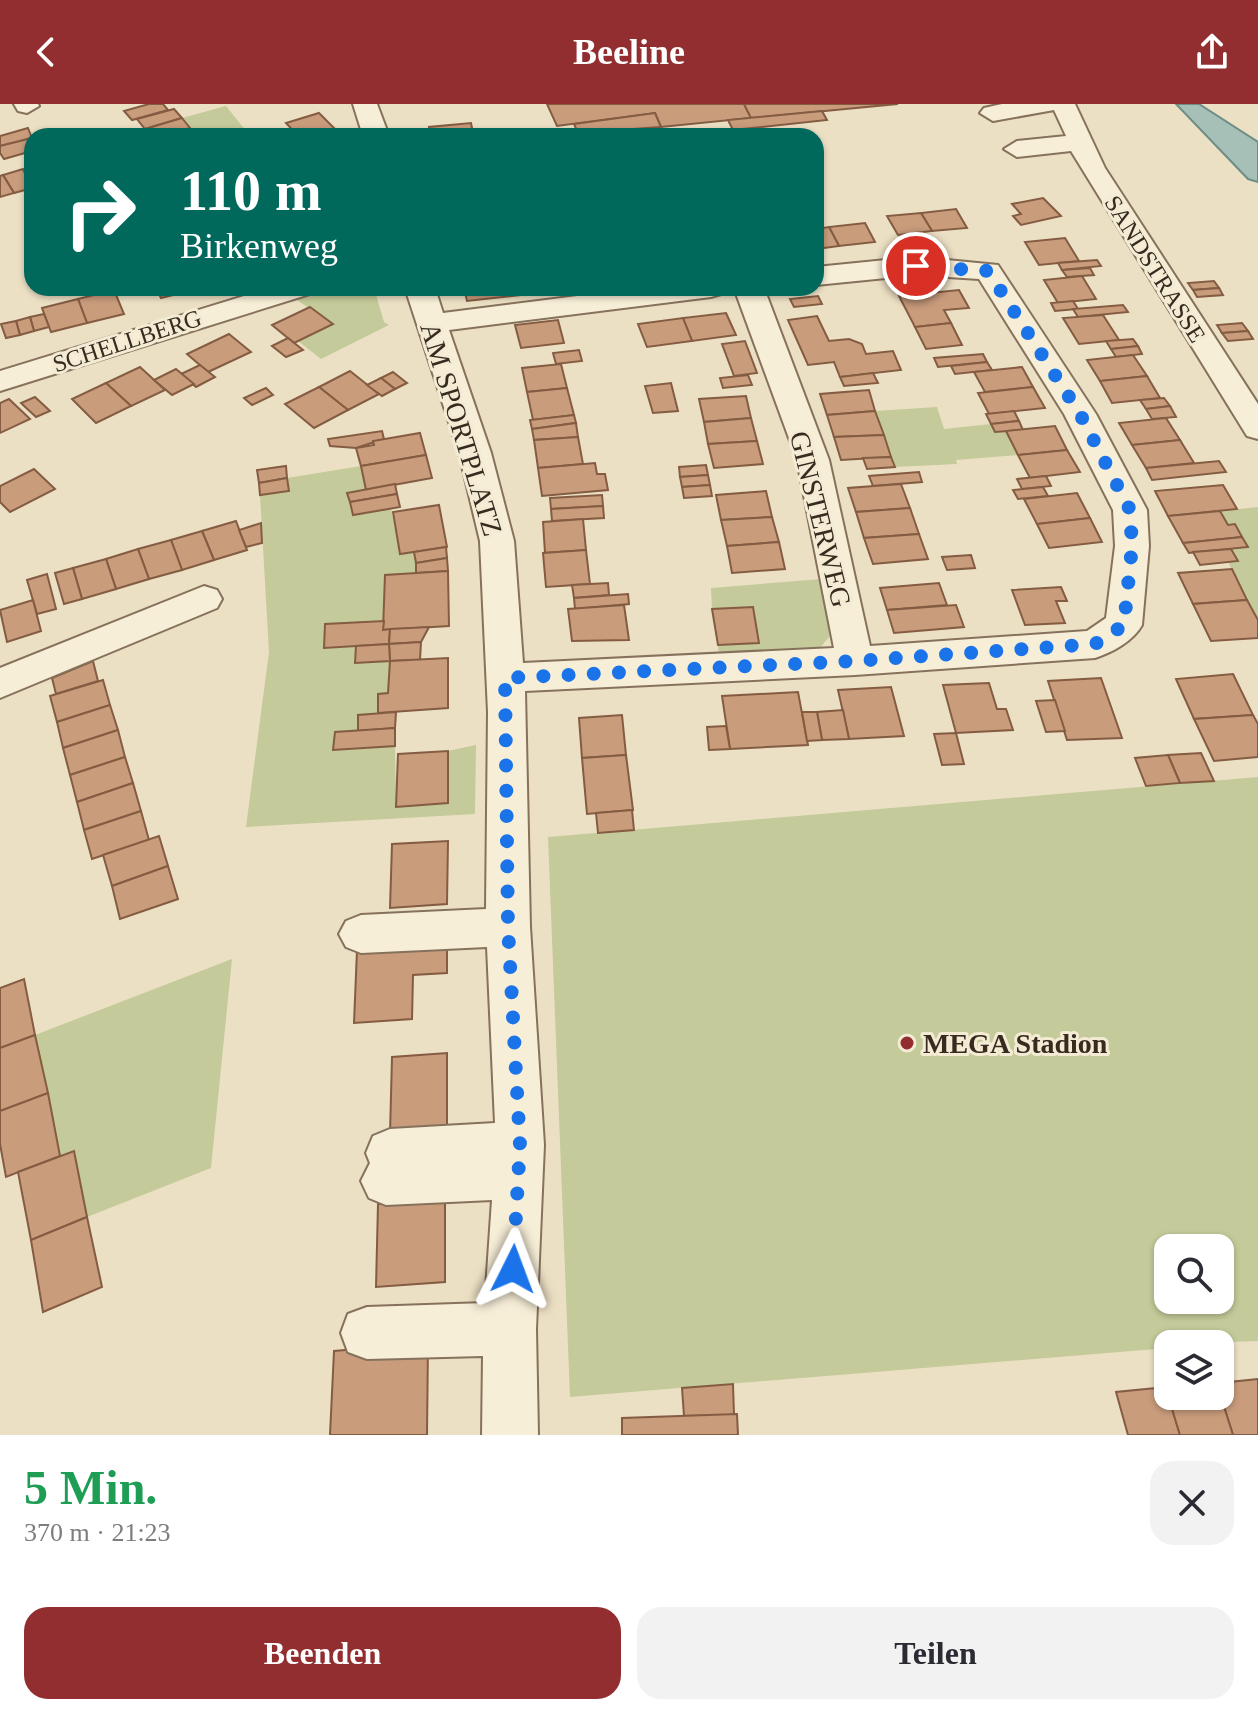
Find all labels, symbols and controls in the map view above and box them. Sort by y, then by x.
icon: back [24,30,68,74]
icon: share [1190,30,1234,74]
text: Beeline [573,32,685,72]
icon: right [48,160,152,264]
text: 110 m [180,160,322,222]
street label: SANDSTRASSE [1099,191,1211,347]
text: Birkenweg [180,226,338,266]
pin [882,232,950,300]
icon: arrive [894,244,938,288]
street label: SCHELLBERG [49,305,205,377]
street label: AM SPORTPLATZ [414,319,509,540]
street label: GINSTERWEG [784,428,857,610]
place label: MEGA Stadion [923,1028,1108,1059]
marker: MEGA Stadion [898,1034,916,1052]
position arrow [471,1227,555,1311]
map controls [1154,1234,1234,1410]
button: search [1154,1234,1234,1314]
button: layers [1154,1330,1234,1410]
text: 5 Min. [24,1461,157,1514]
button: close [1150,1461,1234,1545]
text: 370 m · 21:23 [24,1518,171,1547]
button: Beenden [24,1607,621,1699]
button: Teilen [637,1607,1234,1699]

